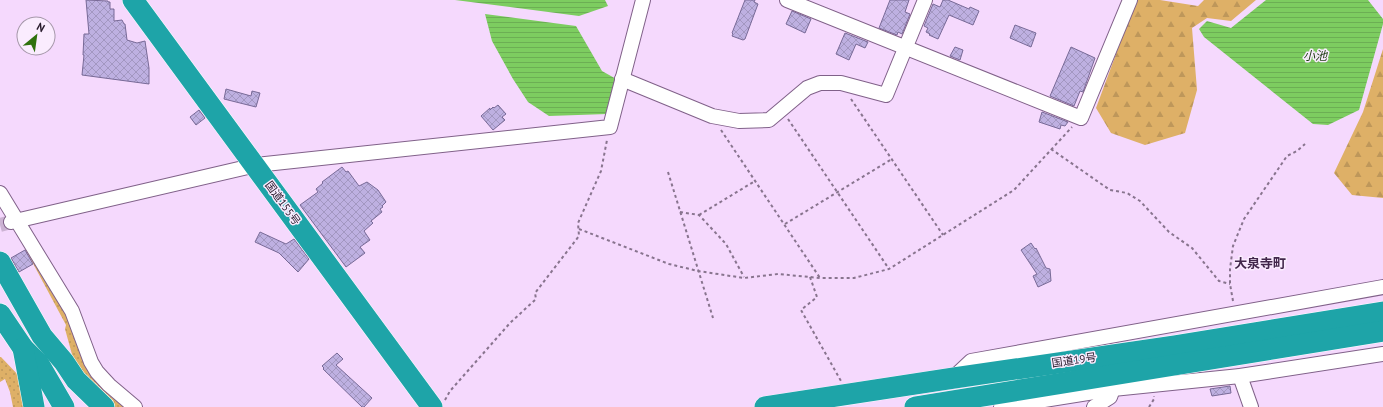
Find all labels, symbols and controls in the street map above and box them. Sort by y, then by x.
north arrow [16,16,56,56]
text: N [34,19,47,35]
water label: 小池 [1303,48,1328,63]
street label: 国道155号 [262,178,304,228]
district label: 大泉寺町 [1234,255,1286,272]
street label: 国道19号 [1051,350,1097,370]

